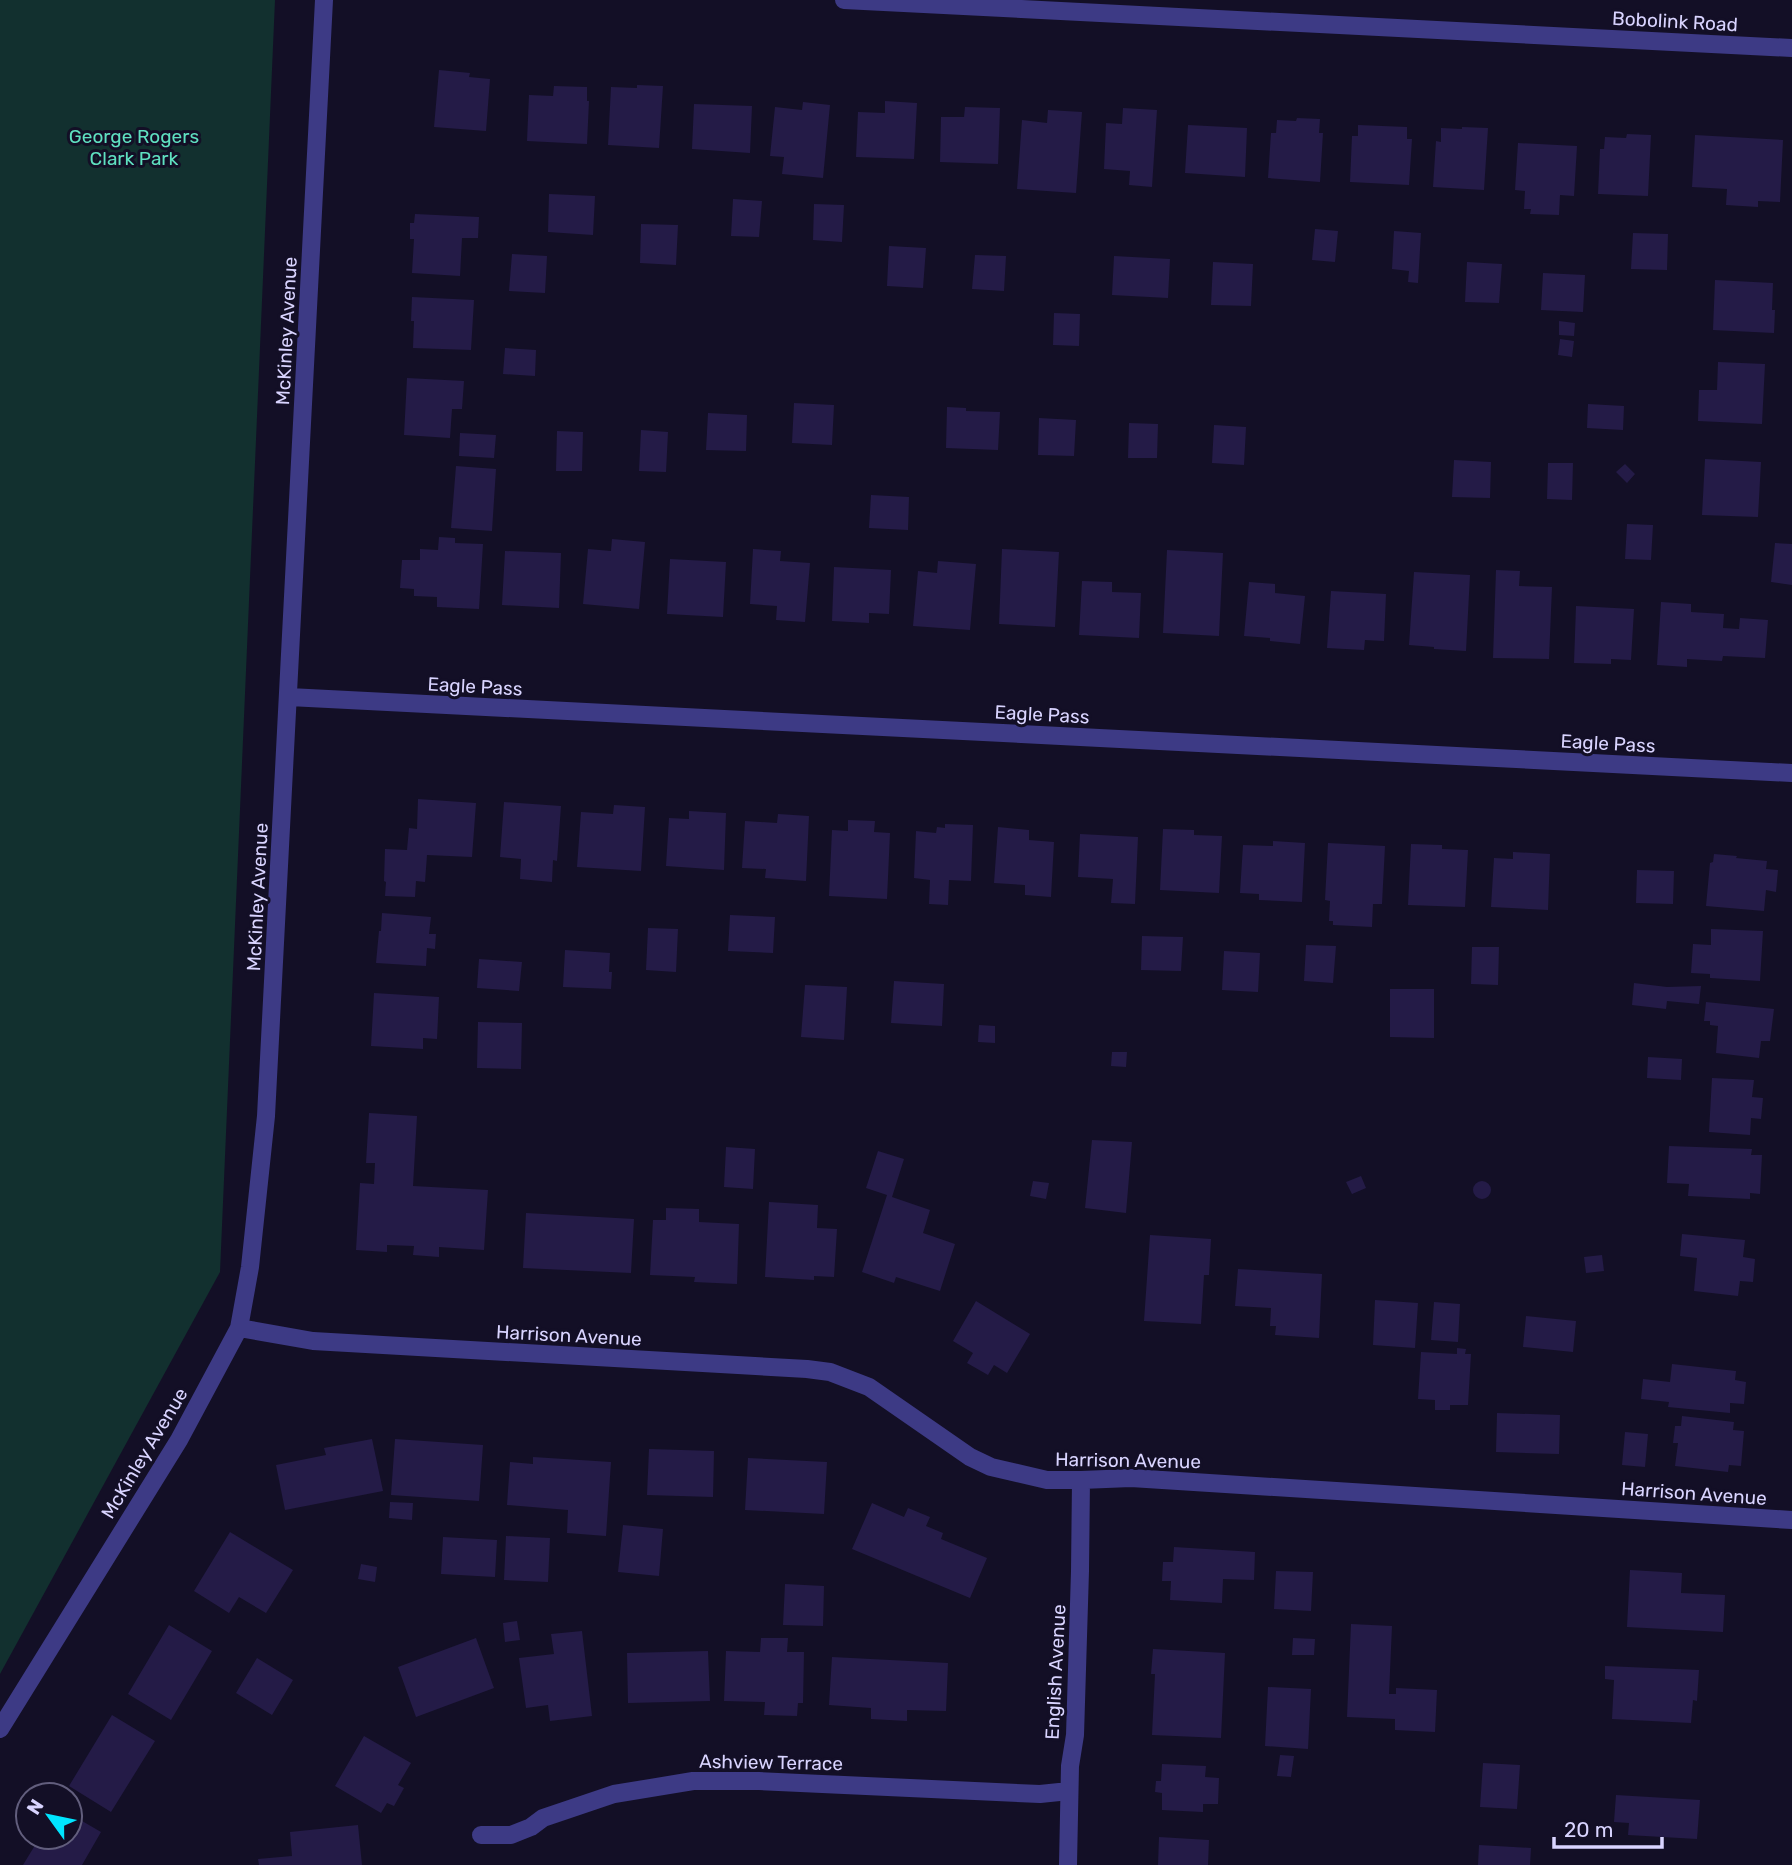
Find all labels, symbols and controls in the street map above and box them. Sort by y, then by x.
street label: Bobolink Road [1612,7,1738,36]
park label: George Rogers Clark Park [69,125,199,170]
street label: McKinley Avenue [271,256,302,406]
street label: Eagle Pass [427,673,523,700]
street label: Eagle Pass [994,701,1090,728]
street label: Eagle Pass [1560,730,1656,757]
street label: McKinley Avenue [242,822,273,972]
street label: Harrison Avenue [496,1320,642,1351]
street label: McKinley Avenue [96,1384,193,1523]
street label: Harrison Avenue [1055,1448,1201,1473]
street label: Harrison Avenue [1620,1477,1768,1510]
street label: English Avenue [1040,1604,1071,1740]
street label: Ashview Terrace [699,1750,843,1775]
north arrow [14,1781,84,1851]
text: N [22,1795,49,1819]
scale bar [1554,1806,1662,1850]
text: 20 m [1564,1817,1613,1842]

